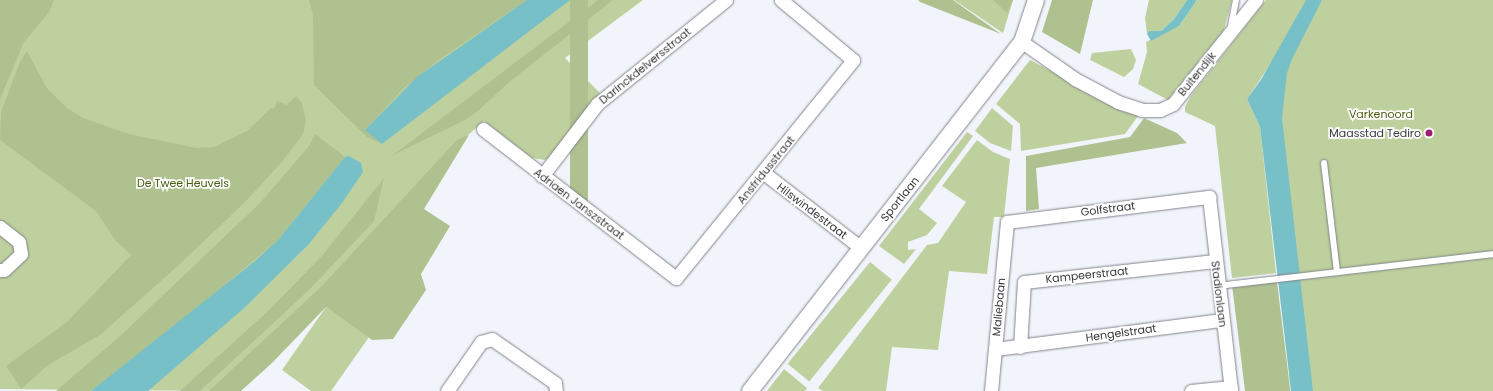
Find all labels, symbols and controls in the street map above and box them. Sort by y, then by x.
street label: Darinckdelversstraat [597,25,693,107]
street label: Buitendijk [1175,49,1219,99]
park label: Varkenoord [1349,107,1413,121]
place label: Maasstad Tediro [1329,126,1421,140]
marker: Maasstad Tediro [1424,128,1434,138]
street label: Ansfridusstraat [735,133,797,207]
street label: Adriaen Janszstraat [531,166,627,242]
street label: Sportlaan [878,174,922,224]
park label: De Twee Heuvels [137,176,229,190]
street label: Hilswindestraat [774,180,850,242]
street label: Golfstraat [1080,199,1136,219]
street label: Stadionlaan [1208,260,1230,328]
street label: Kampeerstraat [1045,264,1129,286]
street label: Maliebaan [990,277,1008,337]
street label: Hengelstraat [1085,322,1157,344]

